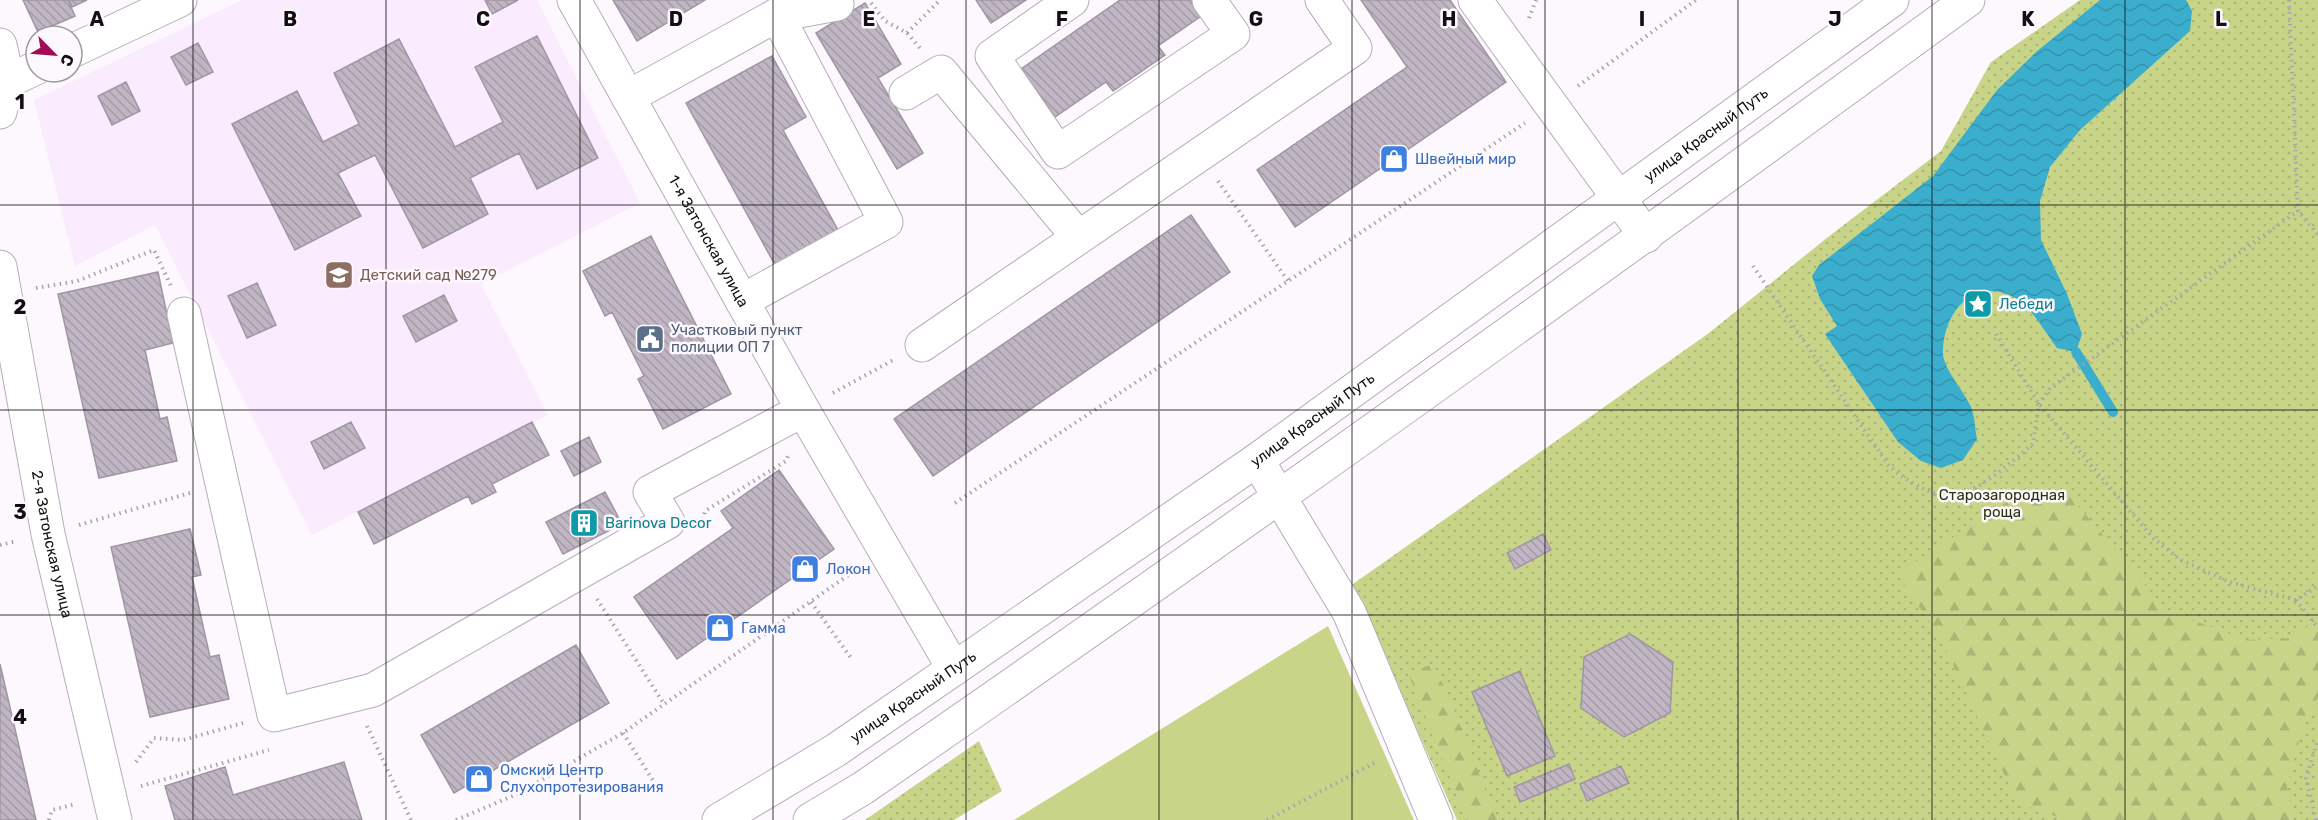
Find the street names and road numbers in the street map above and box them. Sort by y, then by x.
street label: улица Красный Путь [1641,84,1772,186]
street label: 1-я Затонская улица [665,172,753,310]
street label: улица Красный Путь [1247,369,1378,471]
street label: 2-я Затонская улица [28,469,76,620]
street label: улица Красный Путь [847,647,980,746]

